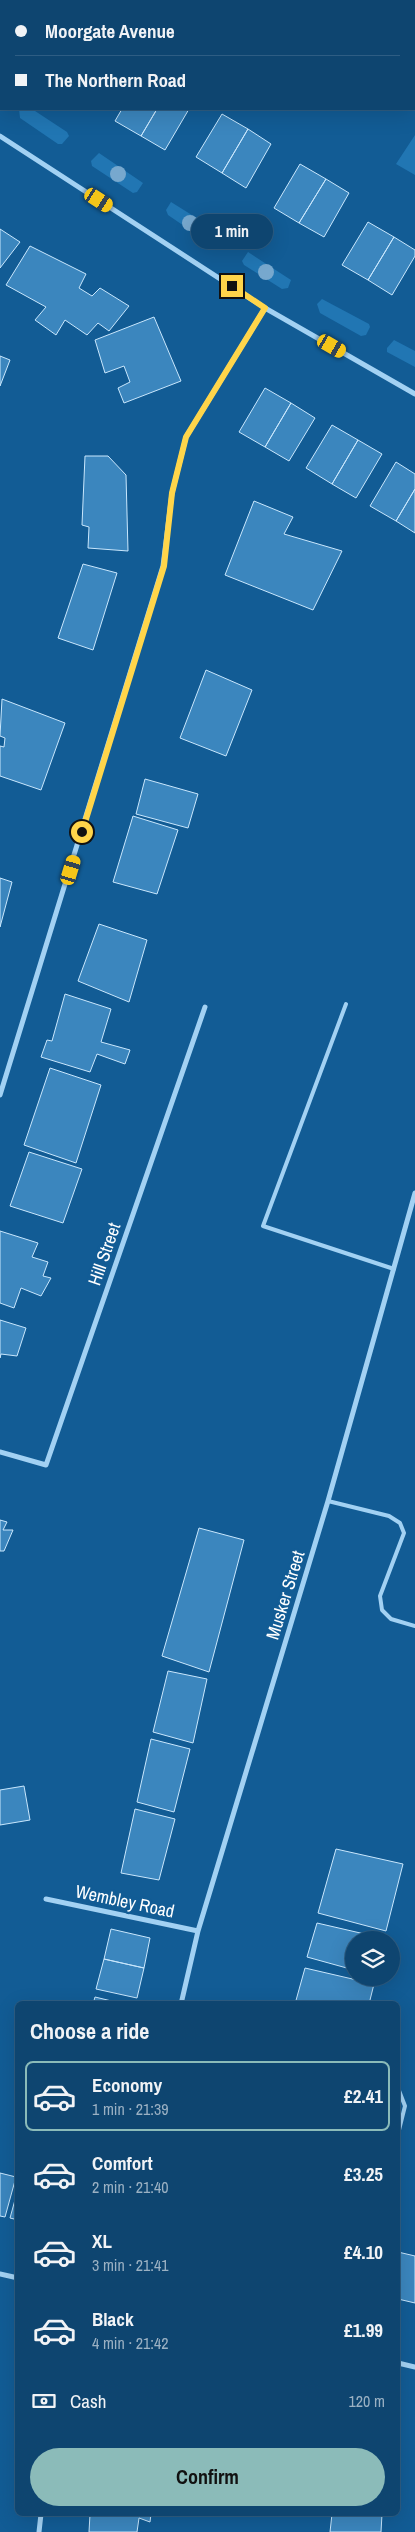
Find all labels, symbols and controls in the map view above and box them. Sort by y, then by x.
text: Moorgate Avenue [45,18,175,44]
text: The Northern Road [45,67,186,93]
car [82,186,115,214]
callout: 1 min [191,214,273,248]
text: 1 min [215,220,249,242]
route end [221,275,243,297]
car [315,332,348,360]
route start [71,821,93,843]
car [59,853,82,887]
street label: Hill Street [82,1219,126,1289]
street label: Musker Street [260,1547,310,1643]
street label: Wembley Road [73,1878,177,1924]
map controls [345,1931,400,1986]
button: layers [345,1931,400,1986]
text: Choose a ride [30,2016,149,2046]
text: Economy [92,2072,162,2098]
icon: car [32,2074,77,2119]
text: £2.41 [344,2083,383,2109]
text: 1 min · 21:39 [92,2098,169,2120]
text: Comfort [92,2150,153,2176]
icon: car [32,2152,77,2197]
text: £3.25 [344,2161,383,2187]
text: 2 min · 21:40 [92,2176,169,2198]
text: XL [92,2228,112,2254]
icon: car [32,2230,77,2275]
text: £4.10 [344,2239,383,2265]
text: 3 min · 21:41 [92,2254,169,2276]
text: Black [92,2306,134,2332]
icon: car [32,2308,77,2353]
text: £1.99 [344,2317,383,2343]
text: 4 min · 21:42 [92,2332,169,2354]
icon: cash [30,2387,58,2415]
text: Cash [70,2388,106,2414]
text: 120 m [349,2390,385,2412]
button: Confirm [30,2448,385,2506]

